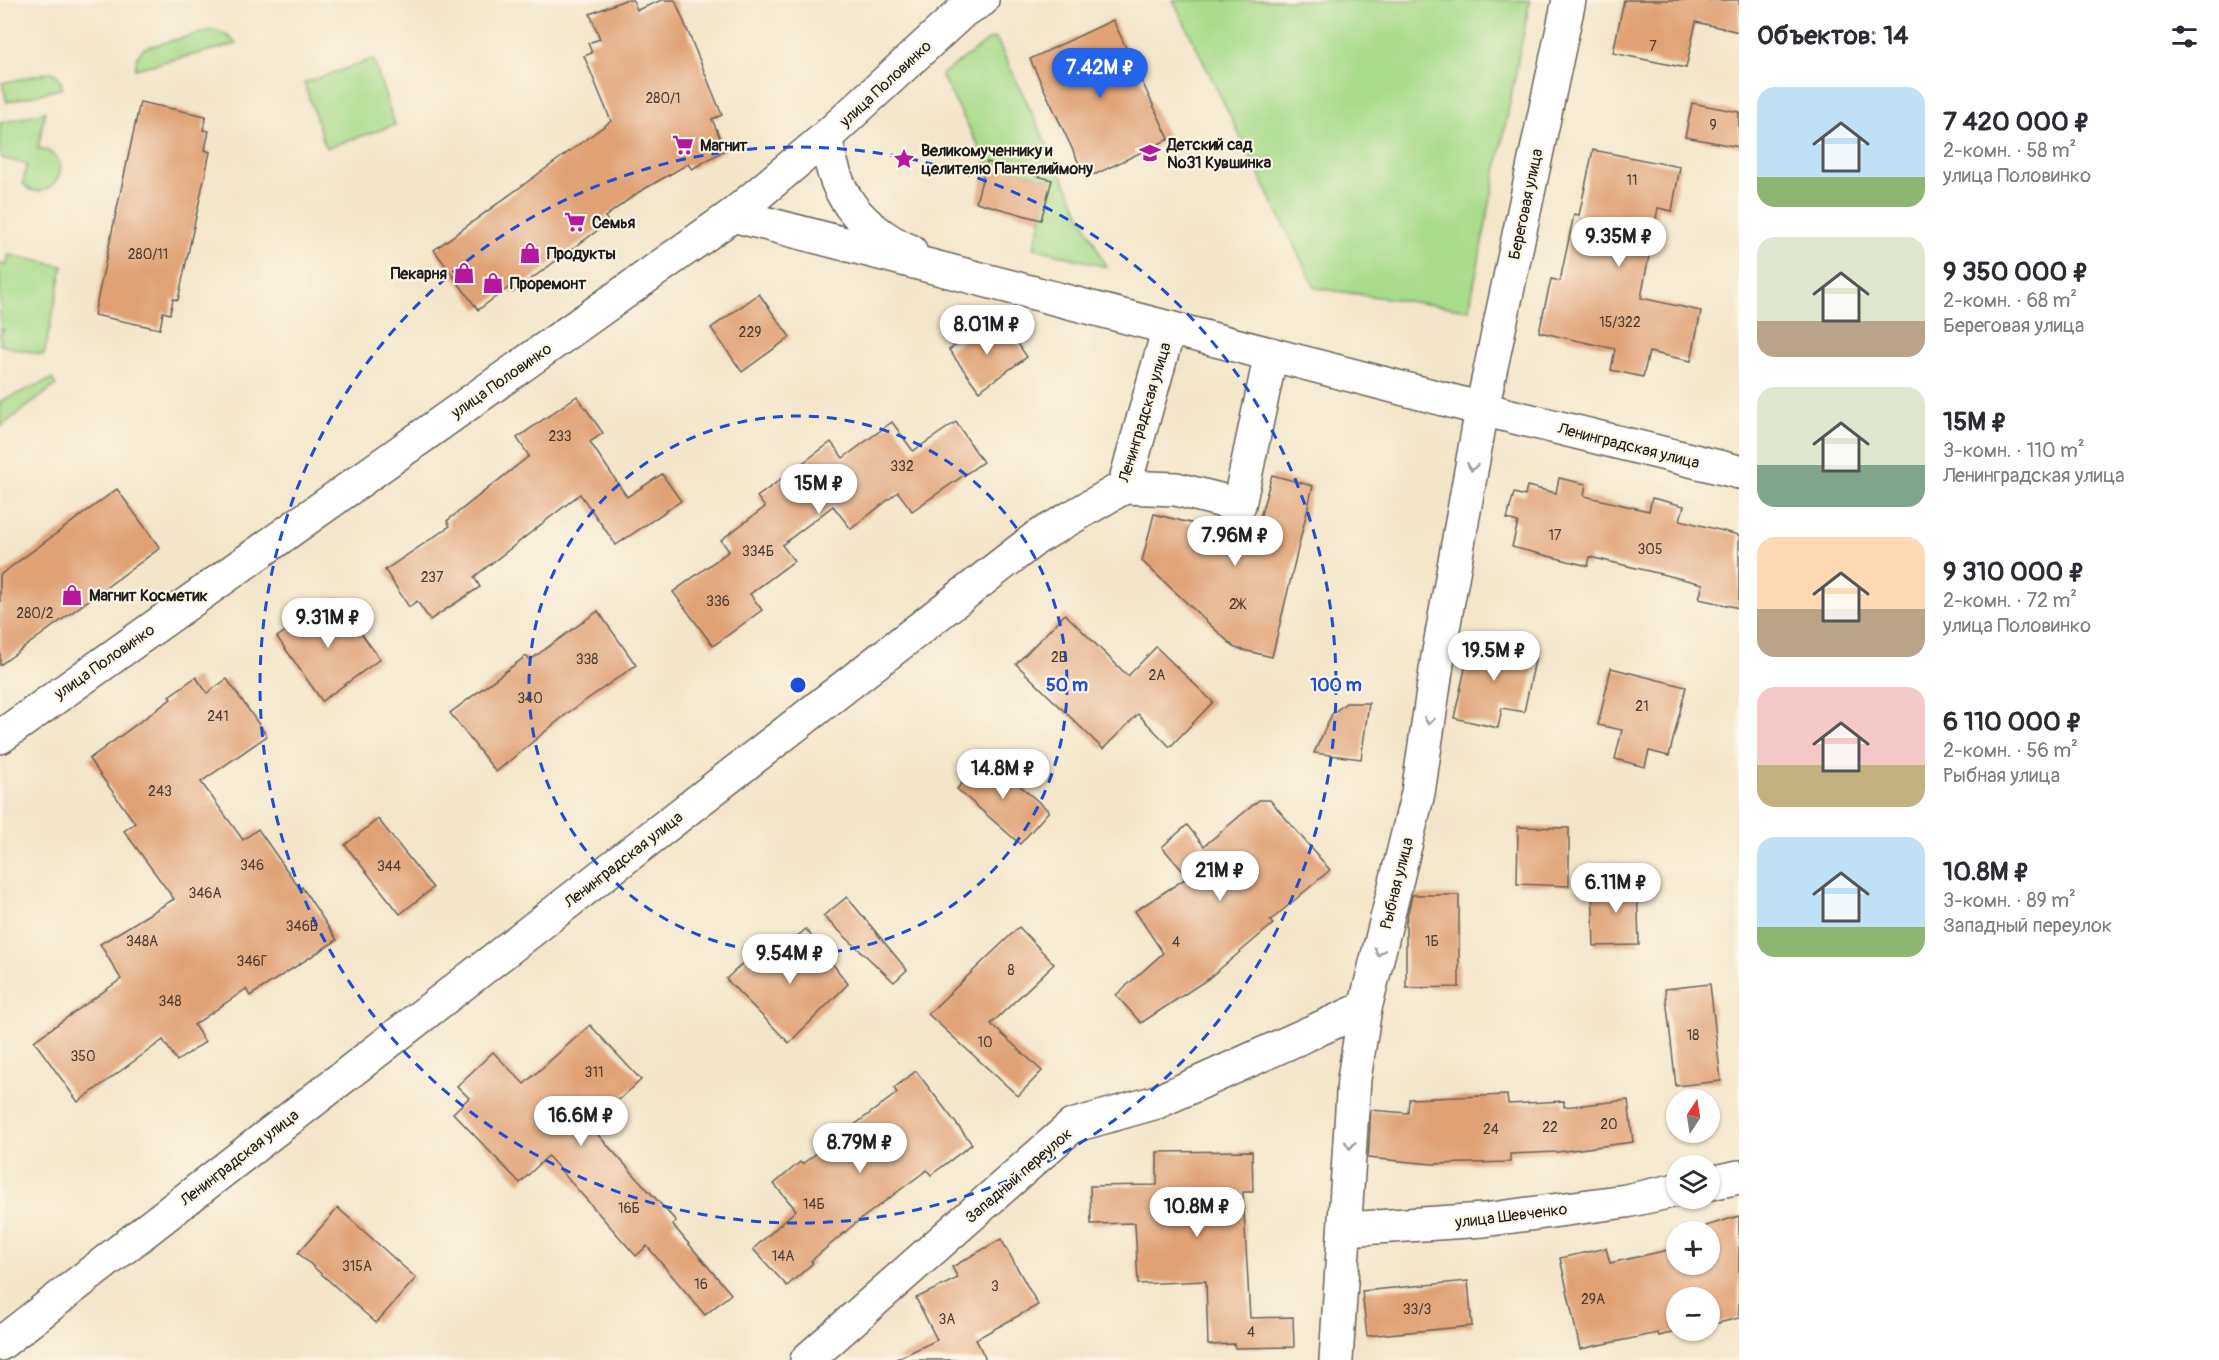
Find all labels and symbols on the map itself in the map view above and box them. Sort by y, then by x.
street label: улица Половинко [835,36,936,132]
house number: 7 [1649,38,1657,55]
pin: 7.42M ₽ [1045,48,1155,99]
house number: 280/1 [646,90,680,107]
house number: 9 [1709,117,1717,134]
supermarket icon: Магнит [671,133,695,157]
place label: Детский сад №31 Кувшинка [1166,135,1272,173]
place label: Магнит [700,136,749,156]
place label: Великомученнику и целителю Пантелиймону [921,141,1093,179]
school or university icon: Детский сад №31 Кувшинка [1138,141,1162,165]
place icon: Великомученнику и целителю Пантелиймону [892,147,916,171]
street label: Береговая улица [1504,147,1548,262]
house number: 11 [1627,172,1637,189]
supermarket icon: Семья [563,210,587,234]
place label: Семья [592,213,636,233]
pin: 9.35M ₽ [1564,217,1674,268]
shop icon: Продукты [518,241,542,265]
place label: Продукты [547,244,616,264]
house number: 280/11 [128,246,168,263]
shop icon: Пекарня [452,261,476,285]
place label: Пекарня [391,264,447,284]
shop icon: Проремонт [481,271,505,295]
place label: Проремонт [510,274,587,294]
pin: 8.01M ₽ [932,305,1042,356]
house number: 15/322 [1599,314,1641,331]
house number: 229 [739,324,761,341]
street label: улица Половинко [447,338,556,424]
street label: Ленинградская улица [1114,340,1176,486]
street label: Ленинградская улица [1555,418,1702,473]
house number: 233 [548,428,572,445]
house number: 332 [890,458,914,475]
one-way arrow [1466,462,1478,471]
pin: 15M ₽ [777,464,861,515]
pin: 7.96M ₽ [1180,516,1290,567]
house number: 17 [1549,527,1562,544]
house number: 305 [1638,541,1662,558]
house number: 334Б [742,543,774,560]
house number: 237 [421,569,444,586]
shop icon: Магнит Косметик [60,583,84,607]
place label: Магнит Косметик [89,586,208,606]
house number: 336 [706,593,730,610]
house number: 2Ж [1229,596,1247,613]
pin: 9.31M ₽ [273,598,383,649]
house number: 280/2 [16,605,54,622]
street label: улица Половинко [50,619,159,705]
pin: 19.5M ₽ [1439,631,1549,682]
house number: 2Б [1051,649,1067,666]
house number: 338 [576,651,598,668]
house number: 2А [1149,667,1165,684]
text: 50 m [1046,674,1088,697]
text: 100 m [1310,674,1362,697]
centre of rings [788,675,808,695]
house number: 340 [517,690,543,707]
house number: 21 [1635,698,1649,715]
house number: 241 [207,708,229,725]
one-way arrow [1424,716,1436,726]
pin: 14.8M ₽ [948,749,1058,800]
house number: 243 [148,783,172,800]
street label: Ленинградская улица [559,807,687,913]
street label: Рыбная улица [1376,835,1418,931]
pin: 21M ₽ [1178,851,1262,902]
house number: 346 [240,857,264,874]
house number: 344 [377,858,401,875]
pin: 6.11M ₽ [1561,863,1671,914]
house number: 346А [188,885,222,902]
house number: 346Б [286,918,318,935]
house number: 348А [126,933,158,950]
house number: 1Б [1425,933,1439,950]
pin: 9.54M ₽ [735,934,845,985]
house number: 4 [1172,934,1180,951]
one-way arrow [1373,947,1386,957]
house number: 346Г [237,953,267,970]
house number: 8 [1007,962,1015,979]
house number: 348 [159,993,182,1010]
house number: 18 [1687,1027,1699,1044]
house number: 10 [977,1034,993,1051]
house number: 350 [71,1048,95,1065]
house number: 311 [585,1064,603,1081]
north arrow [1666,1089,1720,1143]
pin: 16.6M ₽ [526,1096,636,1147]
street label: Ленинградская улица [175,1105,303,1211]
house number: 20 [1600,1116,1618,1133]
house number: 22 [1542,1119,1558,1136]
house number: 24 [1483,1121,1499,1138]
pin: 8.79M ₽ [805,1123,915,1174]
street label: Западный переулок [961,1124,1076,1228]
one-way arrow [1344,1140,1357,1149]
pin: 10.8M ₽ [1142,1187,1252,1238]
house number: 14Б [803,1196,825,1213]
street label: улица Шевченко [1453,1199,1569,1233]
house number: 16Б [618,1200,640,1217]
house number: 14А [772,1248,794,1265]
house number: 315А [342,1258,372,1275]
house number: 16 [694,1276,708,1293]
house number: 3 [991,1278,999,1295]
house number: 29А [1581,1291,1605,1308]
house number: 33/3 [1403,1301,1431,1318]
house number: 3А [939,1311,955,1328]
house number: 4 [1247,1324,1255,1341]

